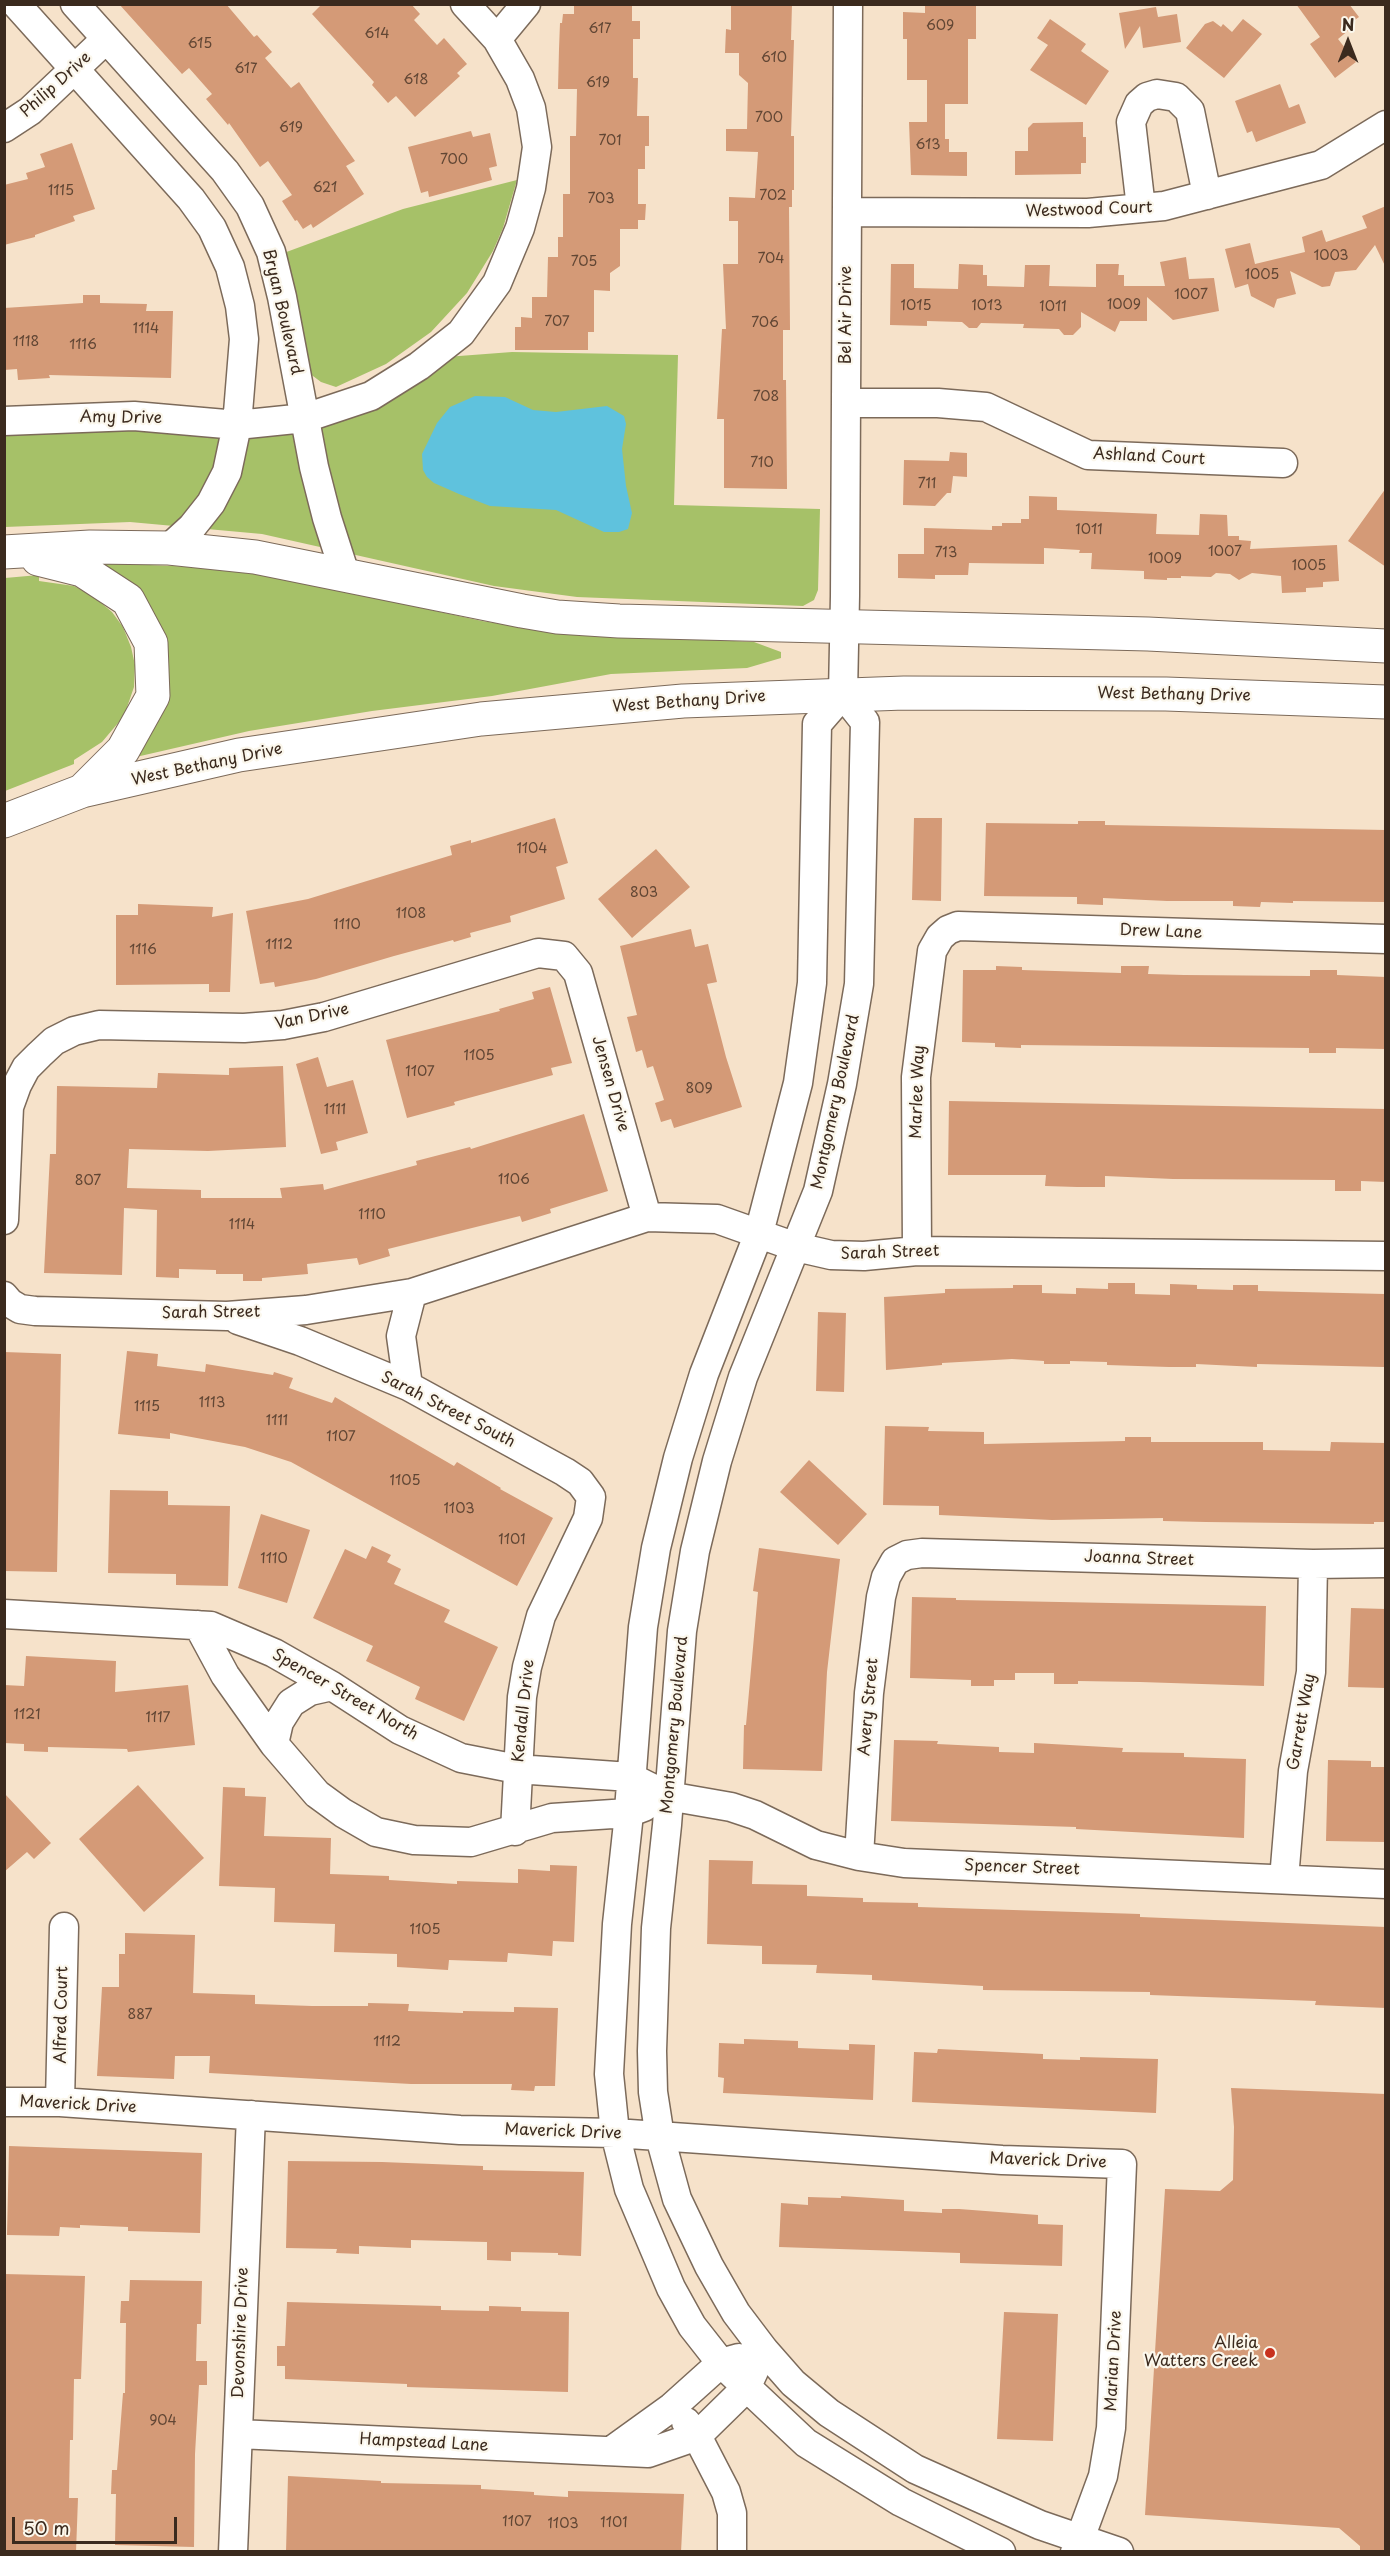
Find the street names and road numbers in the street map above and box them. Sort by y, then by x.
street label: Philip Drive [17,48,95,122]
street label: Westwood Court [1025,198,1153,222]
street label: Bryan Boulevard [258,247,306,377]
street label: Bel Air Drive [837,266,857,364]
street label: Amy Drive [80,408,162,428]
street label: Ashland Court [1093,444,1205,470]
street label: West Bethany Drive [1097,684,1251,706]
street label: West Bethany Drive [612,687,766,717]
street label: West Bethany Drive [130,740,284,790]
street label: Drew Lane [1119,921,1203,943]
street label: Van Drive [273,1000,351,1034]
street label: Montgomery Boulevard [808,1013,864,1191]
street label: Jensen Drive [587,1034,633,1134]
street label: Marlee Way [907,1045,929,1139]
street label: Sarah Street [840,1242,940,1264]
street label: Sarah Street [162,1303,260,1323]
street label: Sarah Street South [378,1368,518,1452]
street label: Joanna Street [1084,1547,1194,1571]
street label: Montgomery Boulevard [658,1635,692,1815]
street label: Spencer Street North [269,1645,421,1745]
street label: Avery Street [855,1657,883,1757]
street label: Kendall Drive [509,1659,539,1763]
street label: Garrett Way [1284,1672,1320,1772]
street label: Spencer Street [964,1856,1080,1880]
street label: Alfred Court [52,1966,72,2064]
street label: Maverick Drive [19,2092,137,2118]
street label: Maverick Drive [504,2120,622,2144]
street label: Maverick Drive [989,2149,1107,2173]
street label: Devonshire Drive [229,2267,253,2399]
street label: Marian Drive [1102,2310,1126,2412]
street label: Hampstead Lane [359,2430,489,2456]

